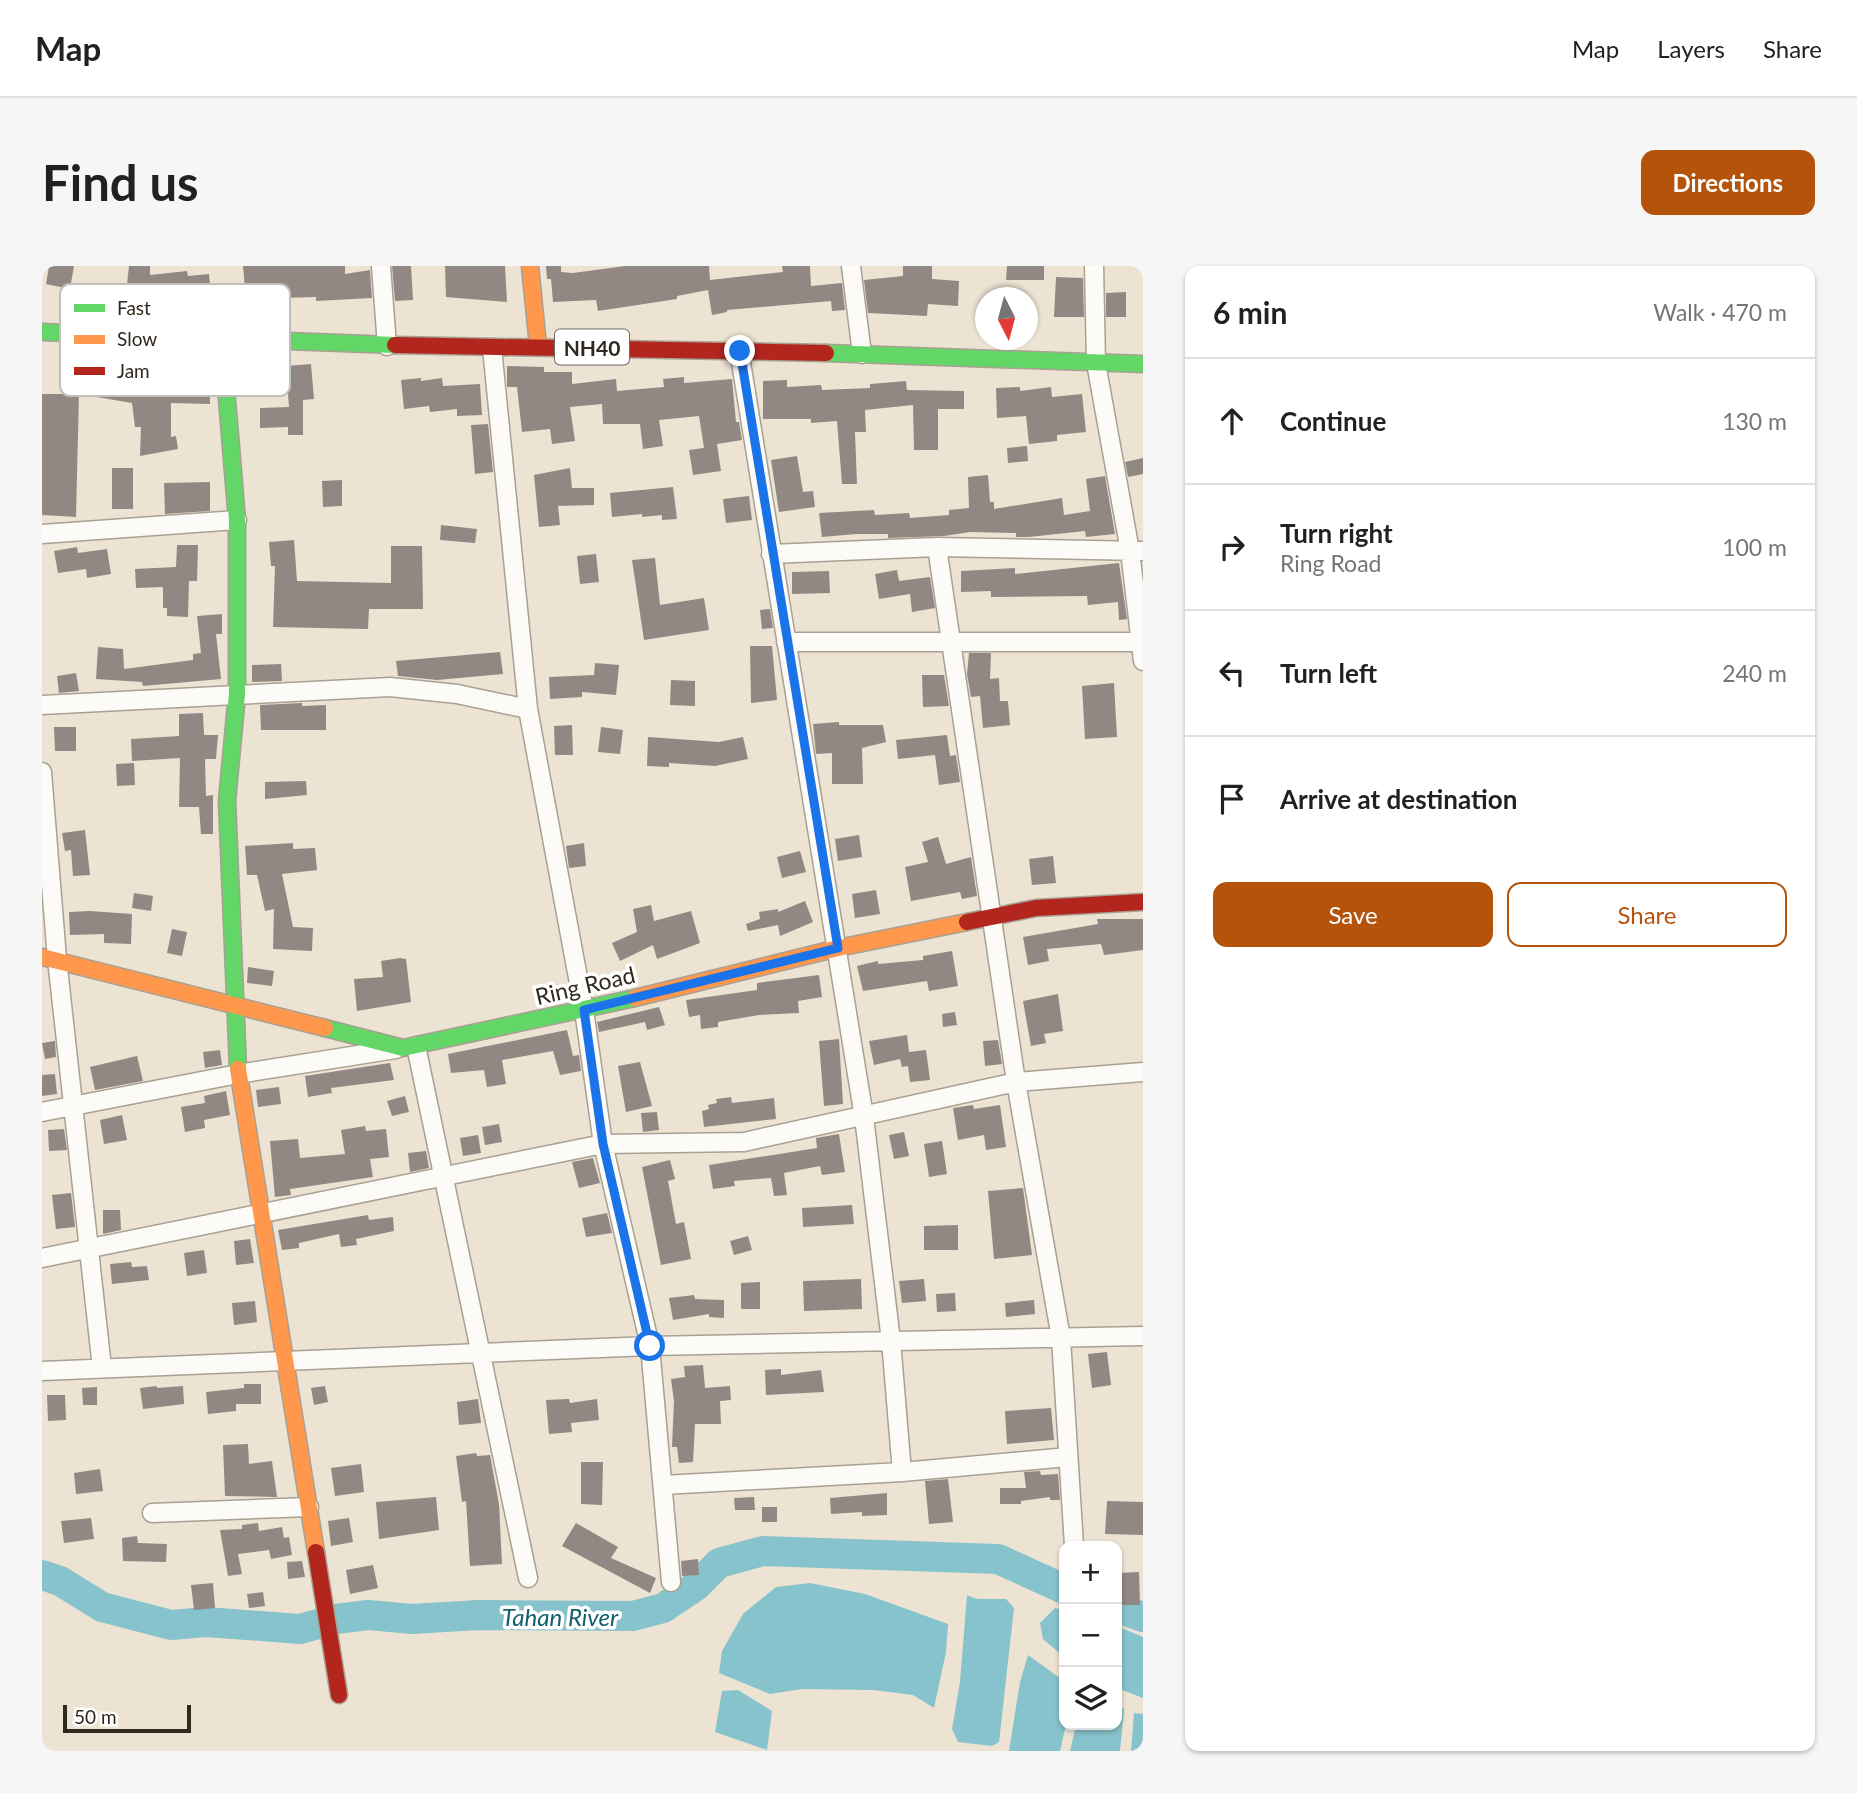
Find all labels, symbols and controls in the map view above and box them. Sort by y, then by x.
text: Map [35,28,101,68]
text: Map [1572,34,1619,63]
text: Layers [1657,34,1725,63]
text: Share [1763,34,1822,63]
button: Directions [1641,150,1815,215]
text: Find us [42,153,199,211]
legend [60,284,290,396]
north arrow [975,287,1038,350]
text: 6 min [1213,294,1287,330]
text: Fast [117,296,151,319]
text: Walk · 470 m [1653,298,1787,326]
text: Slow [117,327,157,350]
road number: NH40 [555,330,629,364]
route end [724,335,755,366]
text: Jam [117,359,150,382]
icon: ahead [1213,402,1251,440]
text: Continue [1280,405,1386,437]
text: 130 m [1722,407,1787,435]
text: Turn right [1280,517,1393,549]
icon: right [1213,528,1251,566]
text: 100 m [1722,533,1787,561]
text: Ring Road [1280,549,1381,577]
icon: left [1213,654,1251,692]
text: Turn left [1280,657,1377,689]
text: 240 m [1722,659,1787,687]
icon: arrive [1213,780,1251,818]
text: Arrive at destination [1280,783,1517,815]
button: Save [1213,882,1493,947]
button: Share [1507,882,1787,947]
street label: Ring Road [532,960,638,1010]
route start [634,1330,665,1361]
map controls [1059,1541,1122,1730]
button: + [1059,1541,1122,1604]
water label: Tahan River [502,1602,619,1631]
button: − [1059,1604,1122,1667]
button: layers [1059,1667,1122,1730]
scale bar [63,1702,191,1734]
text: 50 m [74,1705,117,1728]

